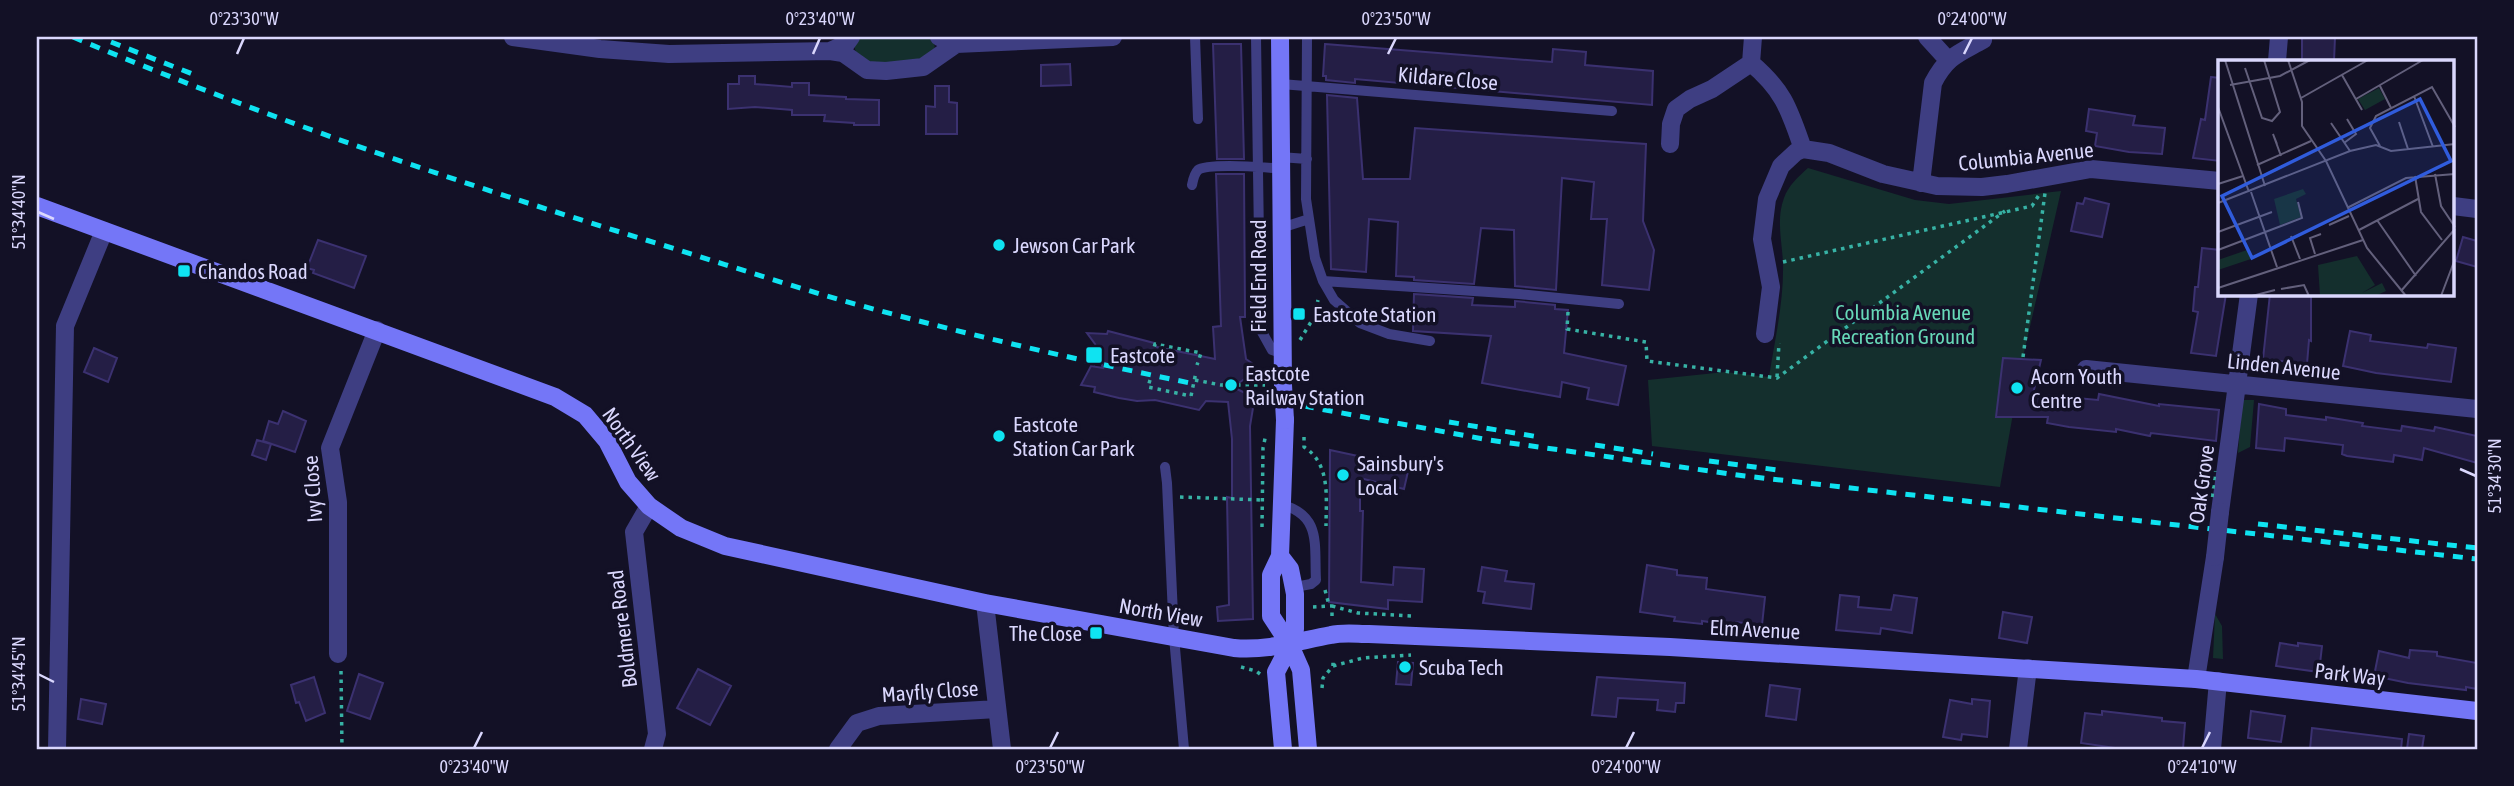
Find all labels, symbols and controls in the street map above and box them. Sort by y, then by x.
text: 0°23'30"W [209,8,279,29]
text: 0°23'40"W [785,8,855,29]
text: 0°23'50"W [1361,8,1431,29]
text: 0°24'00"W [1937,8,2007,29]
inset map [2218,60,2454,296]
street label: Kildare Close [1397,62,1499,94]
street label: Columbia Avenue [1957,137,2095,175]
text: 51°34'40"N [8,174,29,250]
street label: Field End Road [1246,219,1270,333]
place label: Jewson Car Park [1013,233,1135,257]
marker: Jewson Car Park [991,237,1007,253]
place label: Chandos Road [198,259,308,283]
marker: Chandos Road [176,263,192,279]
park label: Columbia Avenue Recreation Ground [1831,300,1975,348]
place label: Eastcote Station [1313,302,1436,326]
marker: Eastcote Station [1291,306,1307,322]
place label: Eastcote [1110,343,1175,367]
marker: Eastcote [1084,345,1104,365]
street label: Linden Avenue [2226,348,2342,384]
place label: Eastcote Railway Station [1245,361,1365,409]
place label: Acorn Youth Centre [2031,364,2123,412]
marker: Eastcote Railway Station [1223,377,1239,393]
marker: Acorn Youth Centre [2009,380,2025,396]
street label: North View [598,403,666,486]
place label: Eastcote Station Car Park [1013,412,1135,460]
marker: Eastcote Station Car Park [991,428,1007,444]
text: 51°34'30"N [2484,438,2505,514]
street label: Oak Grove [2184,443,2218,525]
place label: Sainsbury's Local [1357,451,1444,499]
street label: Ivy Close [298,455,326,523]
marker: Sainsbury's Local [1335,467,1351,483]
street label: Boldmere Road [603,569,641,689]
street label: North View [1117,593,1205,631]
street label: Elm Avenue [1709,615,1801,643]
place label: The Close [1009,621,1082,645]
marker: The Close [1088,625,1104,641]
text: 51°34'45"N [8,636,29,712]
place label: Scuba Tech [1419,655,1504,679]
street label: Park Way [2313,658,2387,690]
marker: Scuba Tech [1397,659,1413,675]
street label: Mayfly Close [881,676,979,706]
text: 0°23'40"W [439,756,509,777]
text: 0°23'50"W [1015,756,1085,777]
text: 0°24'00"W [1591,756,1661,777]
text: 0°24'10"W [2167,756,2237,777]

